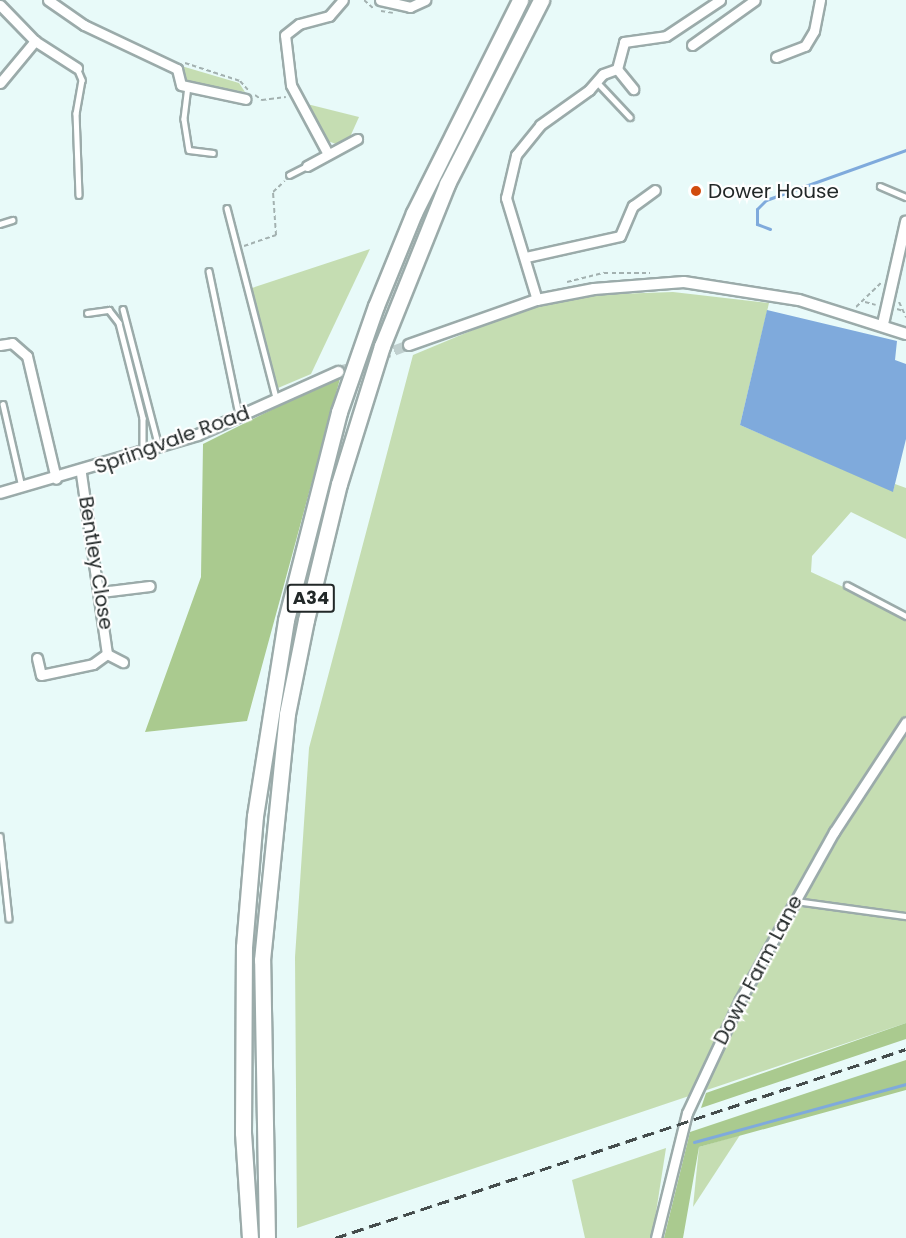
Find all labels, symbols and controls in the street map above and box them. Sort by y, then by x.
place label: Dower House [708,179,839,203]
marker: Dower House [689,184,703,198]
street label: Springvale Road [91,401,253,479]
street label: Bentley Close [74,495,118,631]
road number: A34 [286,583,336,613]
street label: Down Farm Lane [708,891,808,1049]

